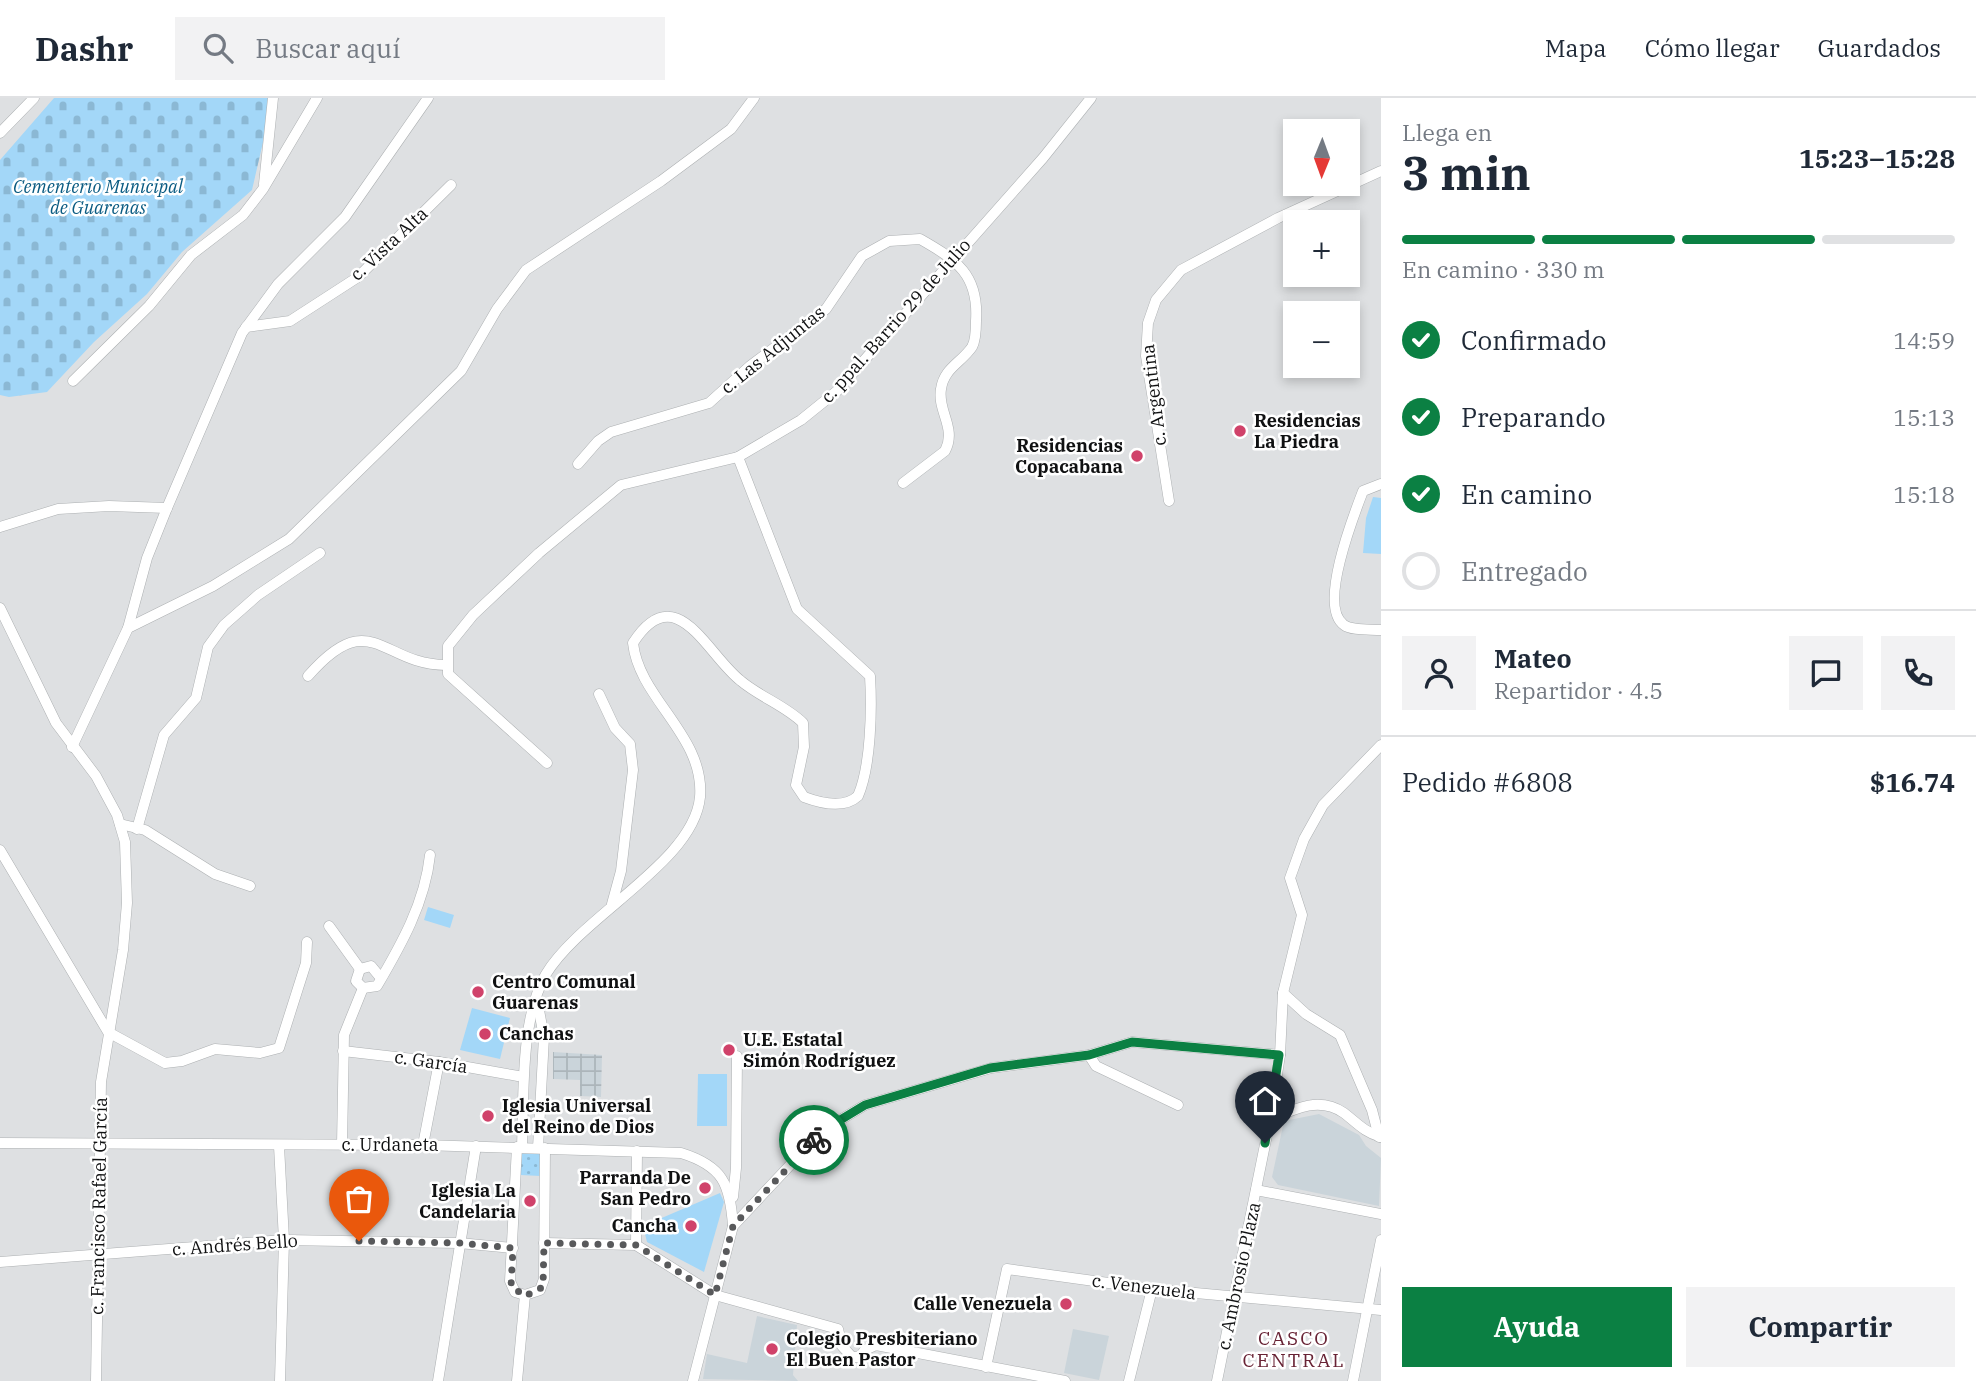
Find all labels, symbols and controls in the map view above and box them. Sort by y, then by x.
search box [175,17,665,80]
text: Dashr [35,27,133,70]
icon: search [199,29,237,67]
text: Buscar aquí [255,31,400,65]
text: Mapa [1545,32,1607,64]
text: Cómo llegar [1645,32,1780,64]
text: Guardados [1818,32,1941,64]
text: Llega en [1402,117,1492,147]
north arrow [1283,119,1360,196]
map controls [1283,119,1360,378]
text: 15:23–15:28 [1799,141,1955,175]
text: 3 min [1402,143,1531,203]
park label: Cementerio Municipal de Guarenas [13,175,184,219]
street label: c. Vista Alta [345,202,432,285]
button: + [1283,210,1360,287]
street label: c. ppal. Barrio 29 de Julio [816,234,976,408]
text: En camino · 330 m [1402,254,1605,284]
street label: c. Las Adjuntas [716,300,830,399]
button: − [1283,301,1360,378]
icon: check [1402,321,1440,359]
text: Confirmado [1461,323,1606,357]
text: 14:59 [1893,325,1955,355]
street label: c. Argentina [1136,343,1171,447]
icon: check [1402,398,1440,436]
text: Preparando [1461,400,1606,434]
text: 15:13 [1893,402,1955,432]
place label: Residencias La Piedra [1254,409,1361,453]
marker: Residencias La Piedra [1232,423,1248,439]
place label: Residencias Copacabana [1015,434,1123,478]
marker: Residencias Copacabana [1129,448,1145,464]
icon: check [1402,475,1440,513]
text: En camino [1461,477,1592,511]
text: 15:18 [1893,479,1955,509]
text: Entregado [1461,554,1588,588]
button: person [1402,636,1476,710]
button: chat [1789,636,1863,710]
button: phone [1881,636,1955,710]
text: Mateo [1494,641,1572,675]
text: Repartidor · 4.5 [1494,675,1663,705]
text: Pedido #6808 [1402,765,1573,799]
text: $16.74 [1870,765,1955,799]
place label: Centro Comunal Guarenas [492,970,636,1014]
marker: Centro Comunal Guarenas [470,984,486,1000]
place label: Canchas [499,1022,574,1045]
marker: Canchas [477,1026,493,1042]
place label: U.E. Estatal Simón Rodríguez [743,1028,896,1072]
marker: U.E. Estatal Simón Rodríguez [721,1042,737,1058]
street label: c. García [393,1045,469,1078]
pin [1235,1071,1295,1143]
icon: home [1246,1082,1284,1120]
place label: Iglesia Universal del Reino de Dios [502,1094,654,1138]
street label: c. Francisco Rafael García [85,1097,112,1315]
courier [779,1105,849,1175]
marker: Iglesia Universal del Reino de Dios [480,1108,496,1124]
icon: bike [795,1121,833,1159]
street label: c. Urdaneta [341,1133,439,1156]
place label: Parranda De San Pedro [579,1166,691,1210]
pin [329,1169,389,1241]
place label: Iglesia La Candelaria [419,1179,516,1223]
icon: bag [340,1180,378,1218]
marker: Parranda De San Pedro [697,1180,713,1196]
marker: Iglesia La Candelaria [522,1193,538,1209]
street label: c. Ambrosio Plaza [1212,1200,1265,1352]
place label: Cancha [611,1214,677,1237]
marker: Cancha [683,1218,699,1234]
street label: c. Andrés Bello [171,1229,299,1260]
street label: c. Venezuela [1091,1269,1198,1304]
button: Ayuda [1402,1287,1672,1367]
button: Compartir [1686,1287,1955,1367]
place label: Calle Venezuela [913,1292,1052,1315]
marker: Calle Venezuela [1058,1296,1074,1312]
district label: CASCO CENTRAL [1243,1326,1345,1372]
place label: Colegio Presbiteriano El Buen Pastor [786,1327,978,1371]
marker: Colegio Presbiteriano El Buen Pastor [764,1341,780,1357]

